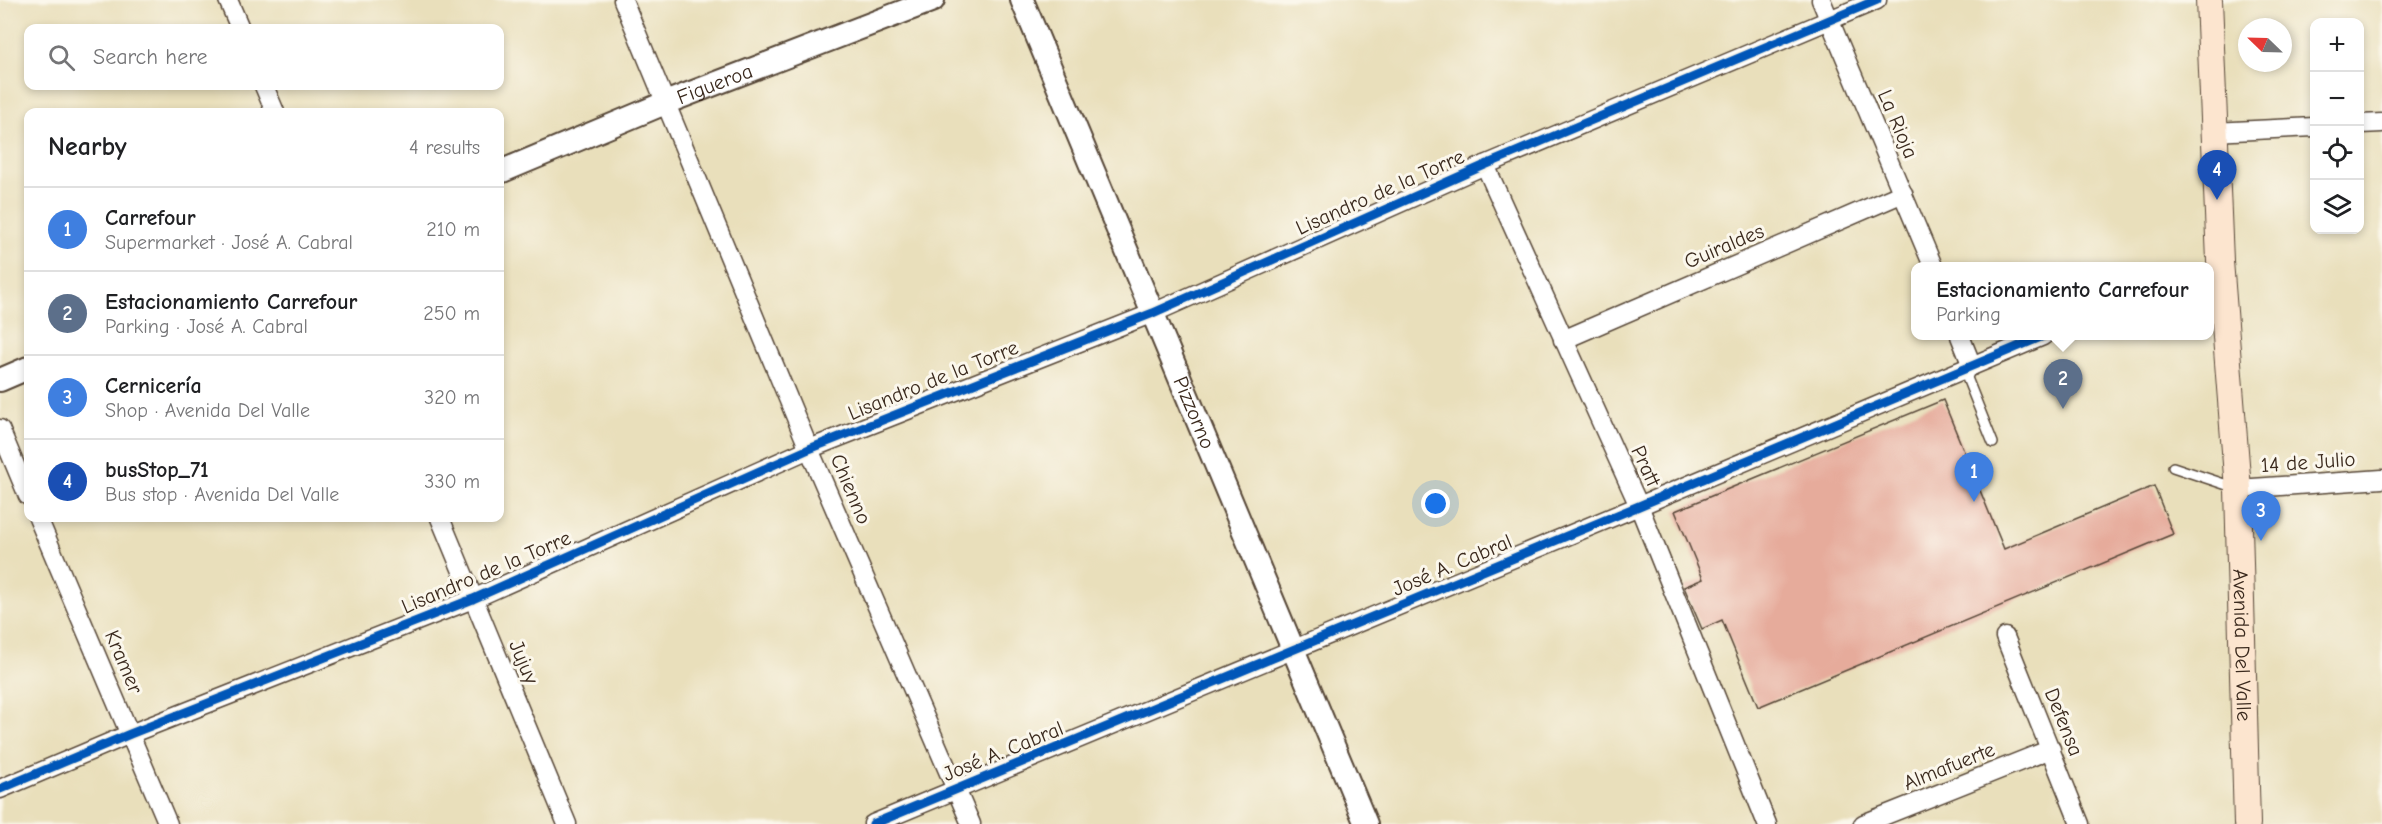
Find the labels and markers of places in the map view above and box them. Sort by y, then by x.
pin: 4 [2198,150,2236,200]
pin: 2 [2044,360,2082,409]
pin: 1 [1954,452,1994,502]
pin: 3 [2242,492,2280,541]

